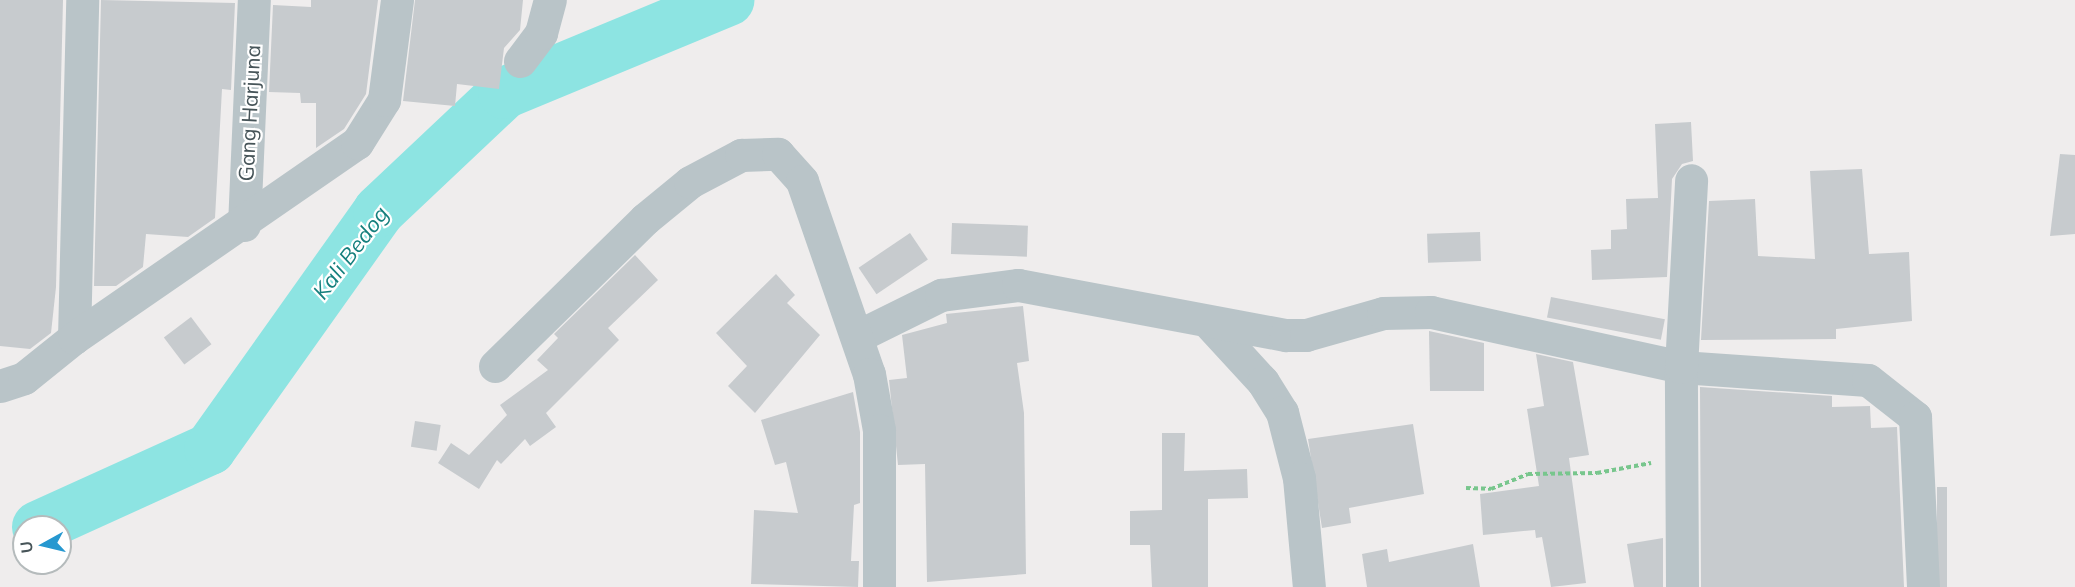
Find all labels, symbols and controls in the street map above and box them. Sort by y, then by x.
street label: Gang Harjuna [233,44,265,182]
water label: Kali Bedog [308,201,394,305]
north arrow [12,515,72,575]
text: U [15,540,37,554]

